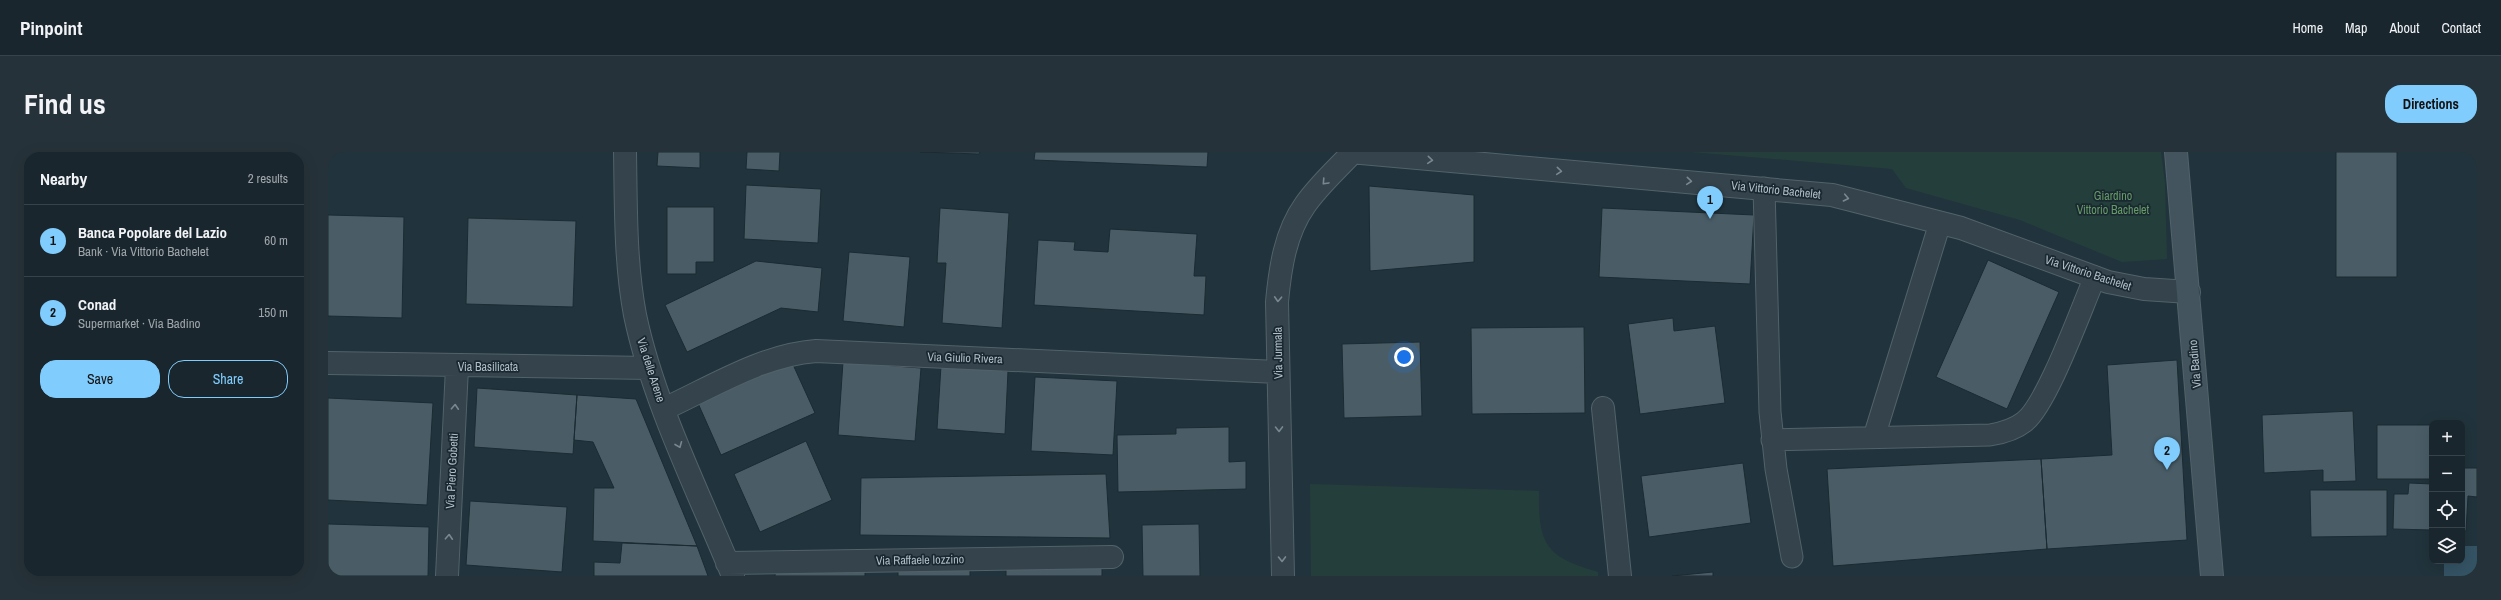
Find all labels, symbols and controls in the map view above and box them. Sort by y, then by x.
text: Pinpoint [20,15,82,41]
text: Home [2292,19,2323,37]
text: Map [2345,19,2367,37]
text: About [2389,19,2419,37]
text: Contact [2441,19,2481,37]
text: Find us [24,85,106,123]
button: Directions [2385,85,2477,123]
one-way arrow [1427,155,1433,164]
one-way arrow [1556,166,1562,175]
text: Nearby [40,167,87,190]
text: 2 results [248,170,288,187]
one-way arrow [1322,177,1330,185]
one-way arrow [1686,177,1692,186]
street label: Via Vittorio Bachelet [1730,177,1822,203]
pin: 1 [1697,186,1723,219]
park label: Giardino Vittorio Bachelet [2077,188,2150,218]
one-way arrow [1843,194,1849,202]
text: Banca Popolare del Lazio [78,222,227,243]
text: 1 [50,232,56,249]
text: 60 m [264,232,288,249]
text: Bank · Via Vittorio Bachelet [78,243,209,260]
street label: Via Vittorio Bachelet [2043,251,2133,295]
text: Conad [78,294,116,315]
one-way arrow [1273,296,1282,302]
text: 2 [50,304,56,321]
text: 150 m [258,304,288,321]
text: Supermarket · Via Badino [78,315,201,332]
street label: Via Jurmala [1270,326,1286,379]
street label: Via delle Arene [633,336,669,404]
street label: Via Badino [2185,339,2205,389]
your location [1394,347,1414,367]
street label: Via Giulio Rivera [927,349,1003,367]
street label: Via Basilicata [458,359,519,375]
button: Save [40,360,160,398]
button: Share [168,360,288,398]
one-way arrow [451,404,459,410]
map controls [2429,420,2465,564]
button: + [2429,420,2465,456]
one-way arrow [1275,426,1283,432]
street label: Via Piero Gobetti [442,433,462,509]
pin: 2 [2154,437,2180,470]
one-way arrow [674,442,682,449]
button: − [2429,456,2465,492]
button: locate [2429,492,2465,528]
button: layers [2429,528,2465,564]
one-way arrow [445,534,453,540]
street label: Via Raffaele Iozzino [876,551,964,569]
one-way arrow [1278,556,1286,562]

